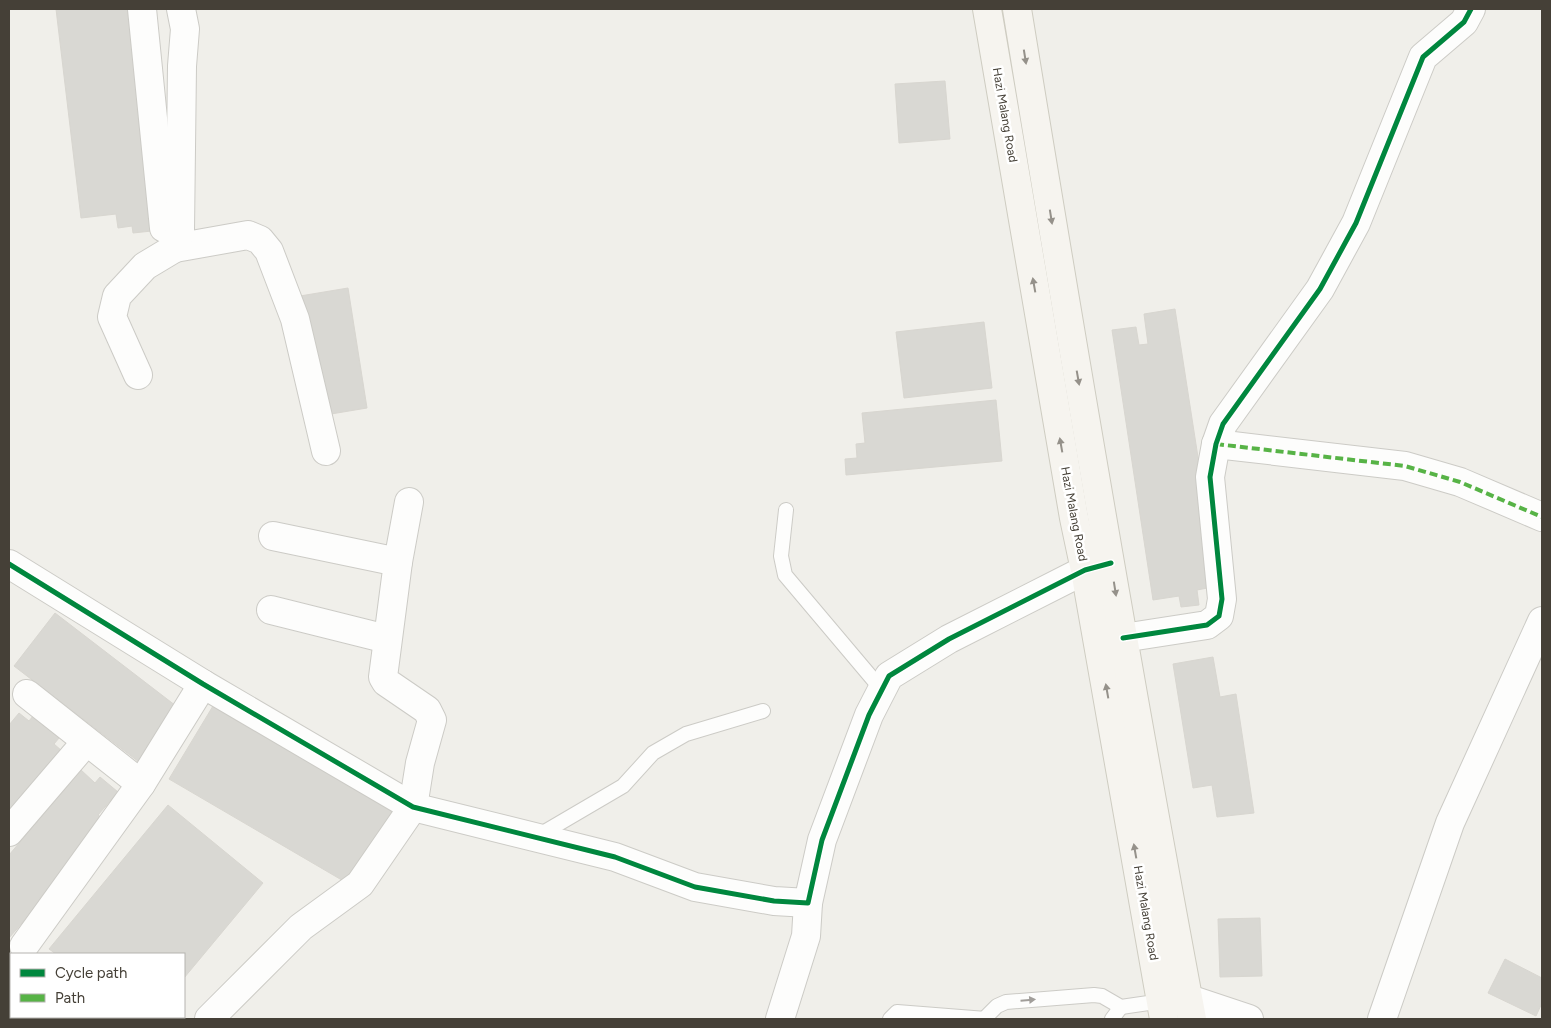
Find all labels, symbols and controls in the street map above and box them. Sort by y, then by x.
one-way arrow [1022,49,1030,65]
street label: Hazi Malang Road [990,66,1020,164]
one-way arrow [1048,210,1056,226]
one-way arrow [1030,276,1038,292]
one-way arrow [1075,370,1083,386]
one-way arrow [1057,436,1065,452]
street label: Hazi Malang Road [1058,465,1090,563]
one-way arrow [1112,582,1120,598]
one-way arrow [1102,682,1110,698]
one-way arrow [1131,842,1139,858]
street label: Hazi Malang Road [1131,864,1161,962]
legend [10,953,185,1018]
text: Cycle path [55,964,127,982]
text: Path [55,989,85,1007]
one-way arrow [1020,996,1036,1004]

